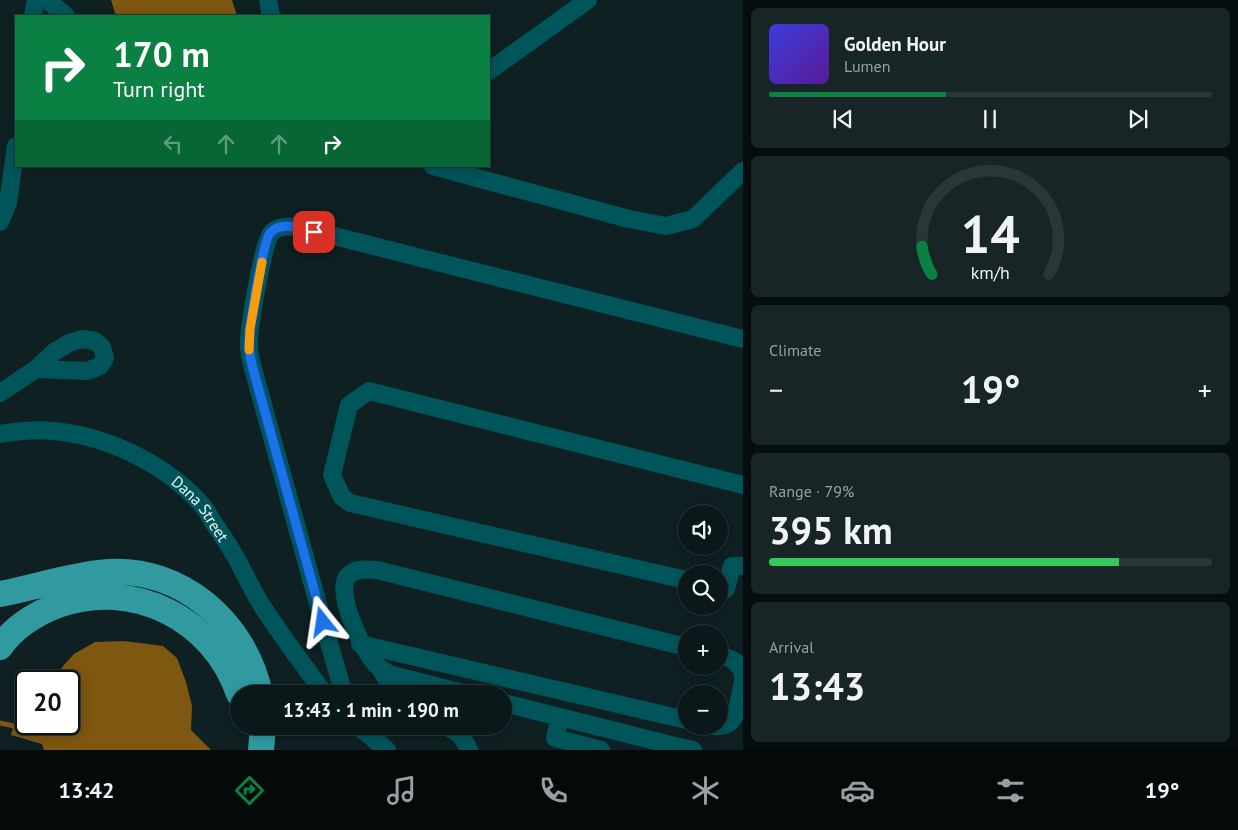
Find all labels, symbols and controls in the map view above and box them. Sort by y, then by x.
text: 170 m [113,31,210,77]
text: Golden Hour [844,32,946,56]
icon: right [30,35,95,100]
text: Lumen [844,56,890,76]
text: Turn right [113,75,205,103]
icon: previous [829,105,857,133]
icon: pause [976,105,1004,133]
icon: next [1124,105,1152,133]
icon: left [159,130,187,158]
icon: ahead [212,130,240,158]
icon: ahead [265,130,293,158]
icon: right [318,130,346,158]
text: 14 [961,200,1020,267]
pin [293,211,335,253]
icon: arrive [300,218,328,246]
text: km/h [971,261,1010,284]
text: Climate [769,340,821,360]
text: 19° [961,364,1020,413]
text: − [769,371,783,408]
text: + [1198,371,1212,408]
street label: Dana Street [168,471,234,546]
text: Range · 79% [769,481,854,501]
map controls [678,505,728,735]
button: sound [678,505,728,555]
text: 395 km [769,505,893,554]
button: search [678,565,728,615]
position arrow [296,595,348,647]
button: + [678,625,728,675]
text: Arrival [769,637,814,657]
text: 13:43 [769,661,865,710]
speed limit sign: 20 [15,670,80,735]
button: − [678,685,728,735]
text: 13:43 · 1 min · 190 m [283,698,459,722]
icon: directions [232,773,267,808]
icon: music [384,773,419,808]
icon: phone [536,773,571,808]
icon: climate [688,773,723,808]
icon: car [840,773,875,808]
icon: filters [993,773,1028,808]
text: 13:42 [59,776,114,804]
text: 19° [1145,776,1179,804]

